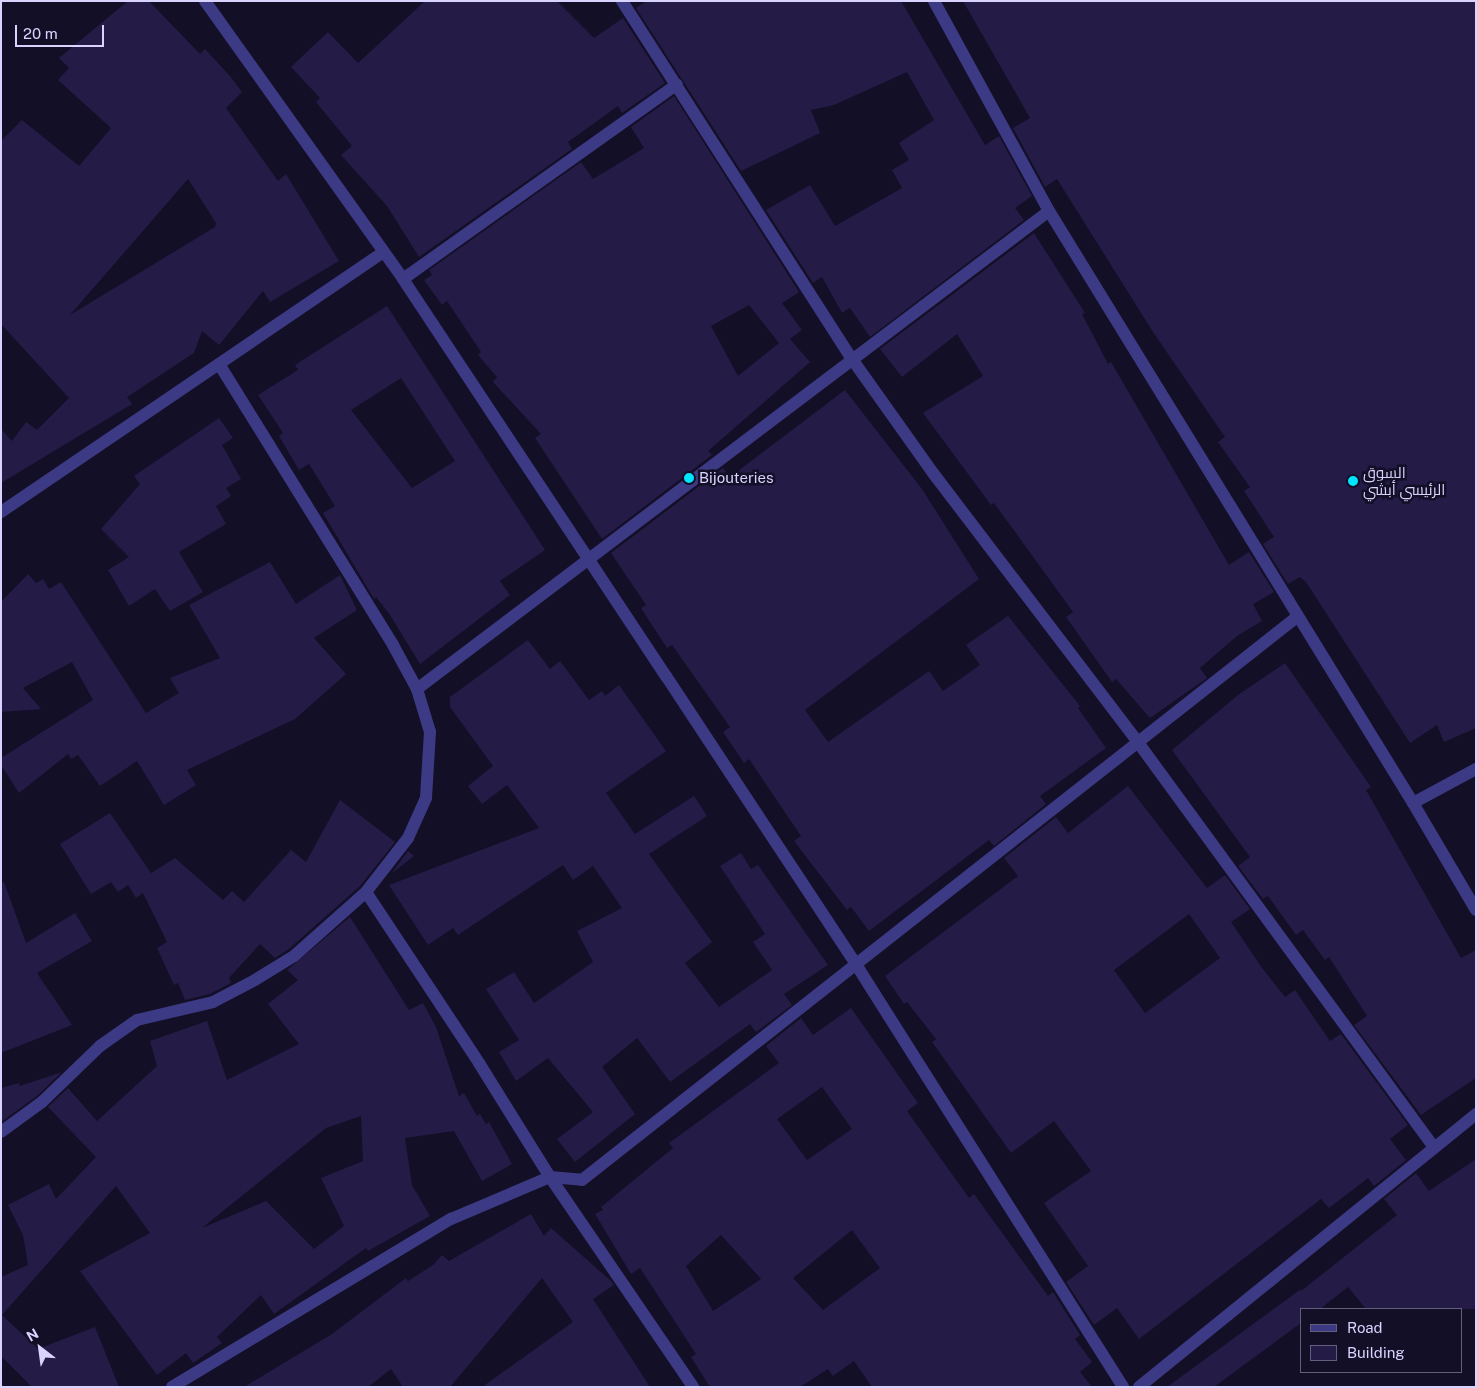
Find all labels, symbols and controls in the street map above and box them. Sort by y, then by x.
scale bar [18,15,106,47]
text: 20 m [23,25,58,42]
place label: السوق الرئيسي أبشي [1363,463,1445,498]
place label: Bijouteries [699,469,774,487]
marker: Bijouteries [683,472,695,484]
marker: السوق الرئيسي أبشي [1347,475,1359,487]
legend [1300,1308,1462,1373]
text: Road [1347,1319,1383,1336]
north arrow [15,1323,65,1373]
text: N [24,1325,41,1345]
text: Building [1347,1344,1405,1361]

